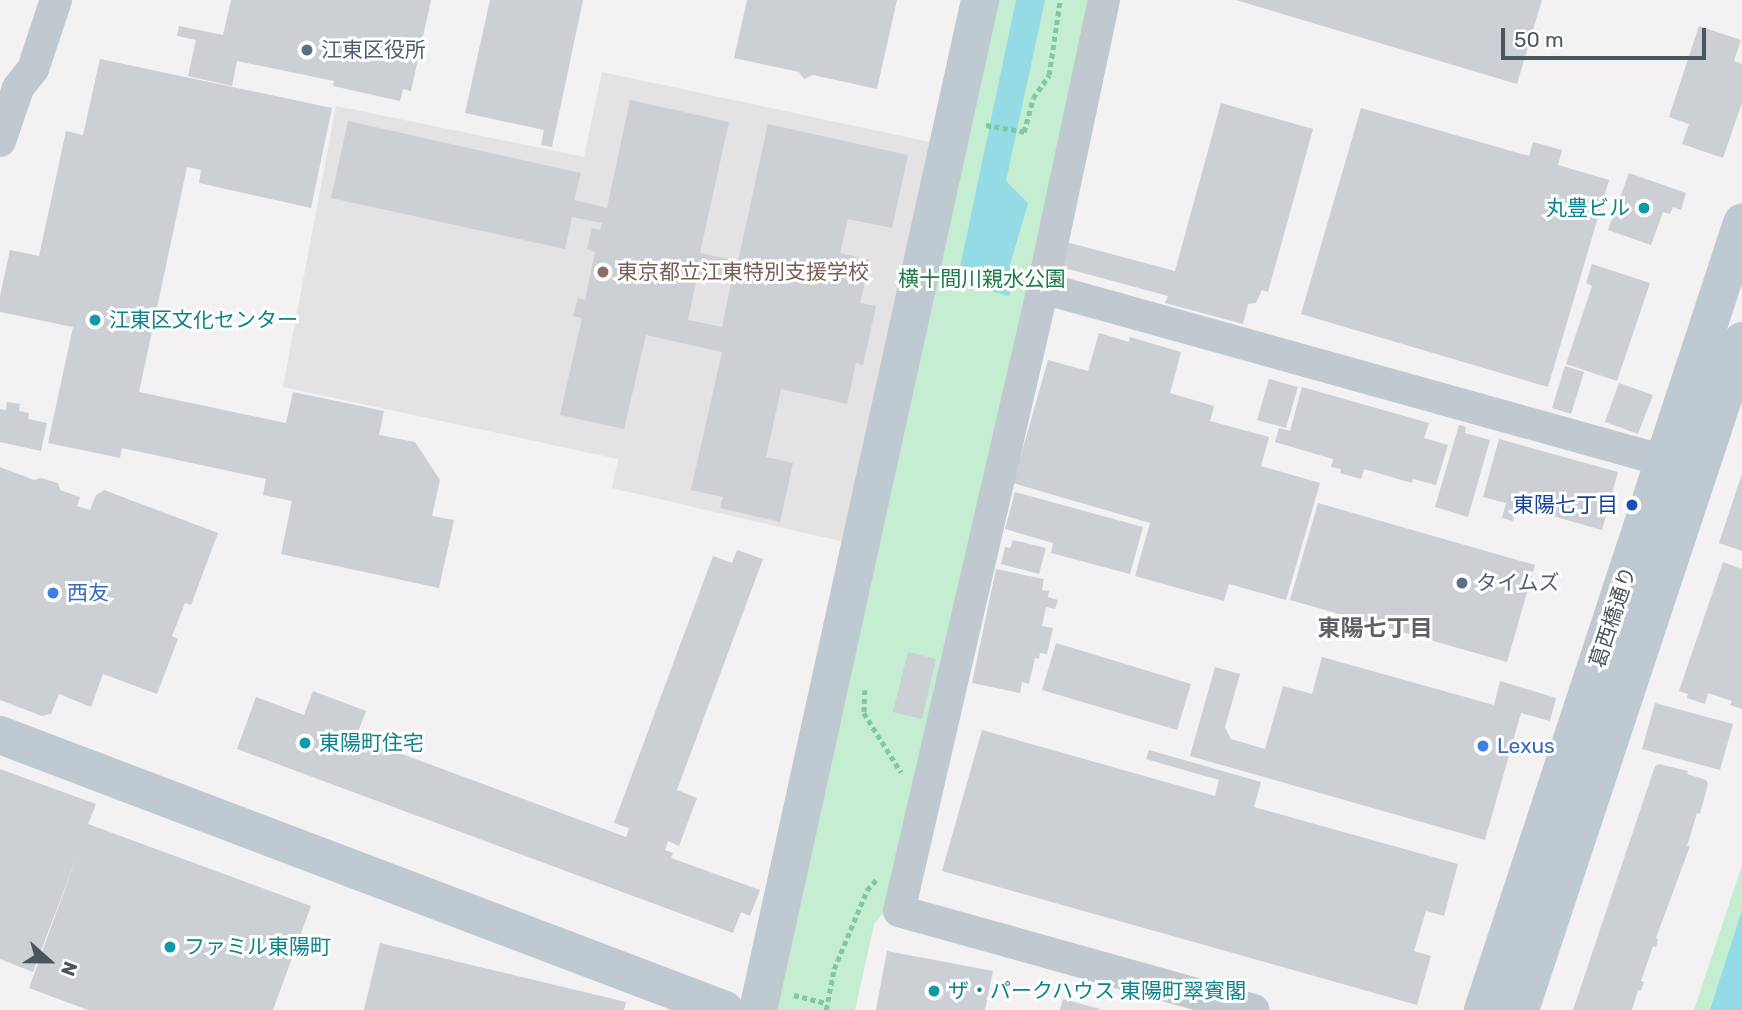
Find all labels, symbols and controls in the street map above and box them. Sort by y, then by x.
scale bar [1504,14,1709,58]
text: 50 m [1514,27,1564,52]
place label: 江東区役所 [321,37,426,63]
marker: 江東区役所 [299,42,315,58]
place label: 丸豊ビル [1546,195,1630,221]
marker: 丸豊ビル [1636,200,1652,216]
place label: 東京都立江東特別支援学校 [617,259,869,285]
marker: 東京都立江東特別支援学校 [595,264,611,280]
park label: 横十間川親水公園 [898,266,1066,292]
place label: 江東区文化センター [109,307,298,333]
marker: 江東区文化センター [87,312,103,328]
place label: 東陽七丁目 [1513,492,1618,518]
marker: 東陽七丁目 [1624,497,1640,513]
street label: 葛西橋通り [1585,563,1641,671]
place label: タイムズ [1476,570,1560,596]
marker: タイムズ [1454,575,1470,591]
place label: 西友 [67,580,109,606]
marker: 西友 [45,585,61,601]
district label: 東陽七丁目 [1318,614,1432,642]
place label: 東陽町住宅 [319,730,424,756]
place label: Lexus [1497,733,1555,759]
marker: 東陽町住宅 [297,735,313,751]
marker: Lexus [1475,738,1491,754]
north arrow [14,926,84,996]
place label: ファミル東陽町 [184,934,331,960]
marker: ファミル東陽町 [162,939,178,955]
text: N [56,958,82,979]
place label: ザ・パークハウス 東陽町翠賓閣 [948,978,1247,1004]
marker: ザ・パークハウス 東陽町翠賓閣 [926,983,942,999]

